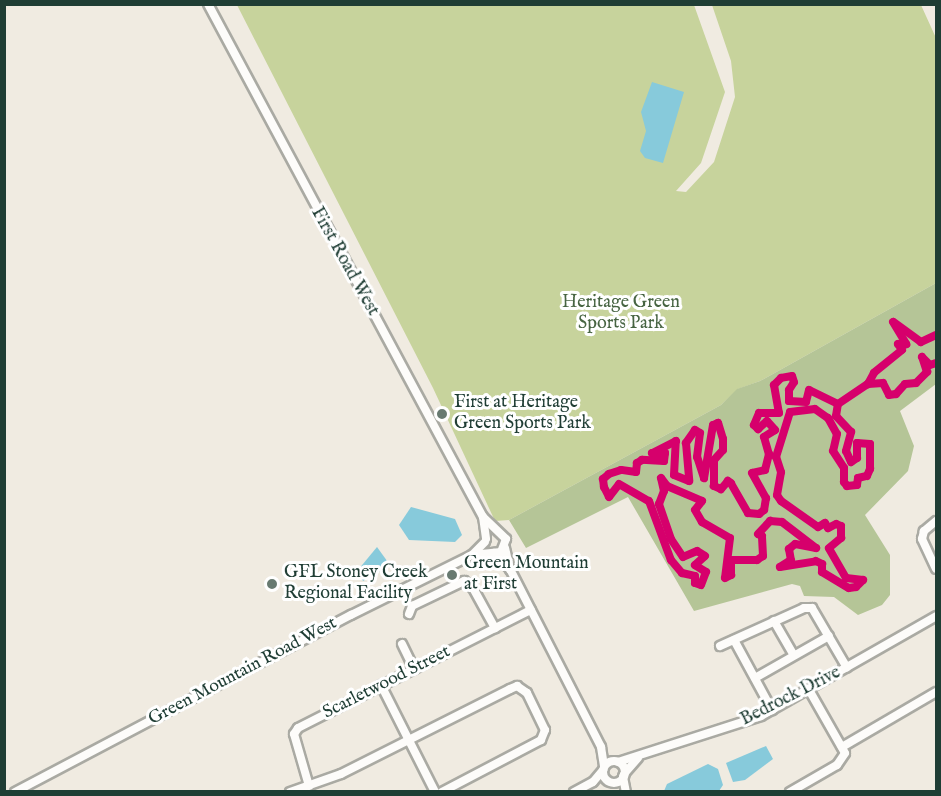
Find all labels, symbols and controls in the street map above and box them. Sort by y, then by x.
street label: First Road West [305,204,383,320]
park label: Heritage Green Sports Park [562,293,680,336]
place label: First at Heritage Green Sports Park [454,393,591,436]
marker: First at Heritage Green Sports Park [435,407,449,421]
place label: Green Mountain at First [464,554,589,596]
place label: GFL Stoney Creek Regional Facility [284,563,428,606]
marker: Green Mountain at First [445,568,459,582]
marker: GFL Stoney Creek Regional Facility [265,577,279,591]
street label: Green Mountain Road West [145,613,341,731]
street label: Scarletwood Street [320,642,454,724]
street label: Bedrock Drive [737,663,845,731]

